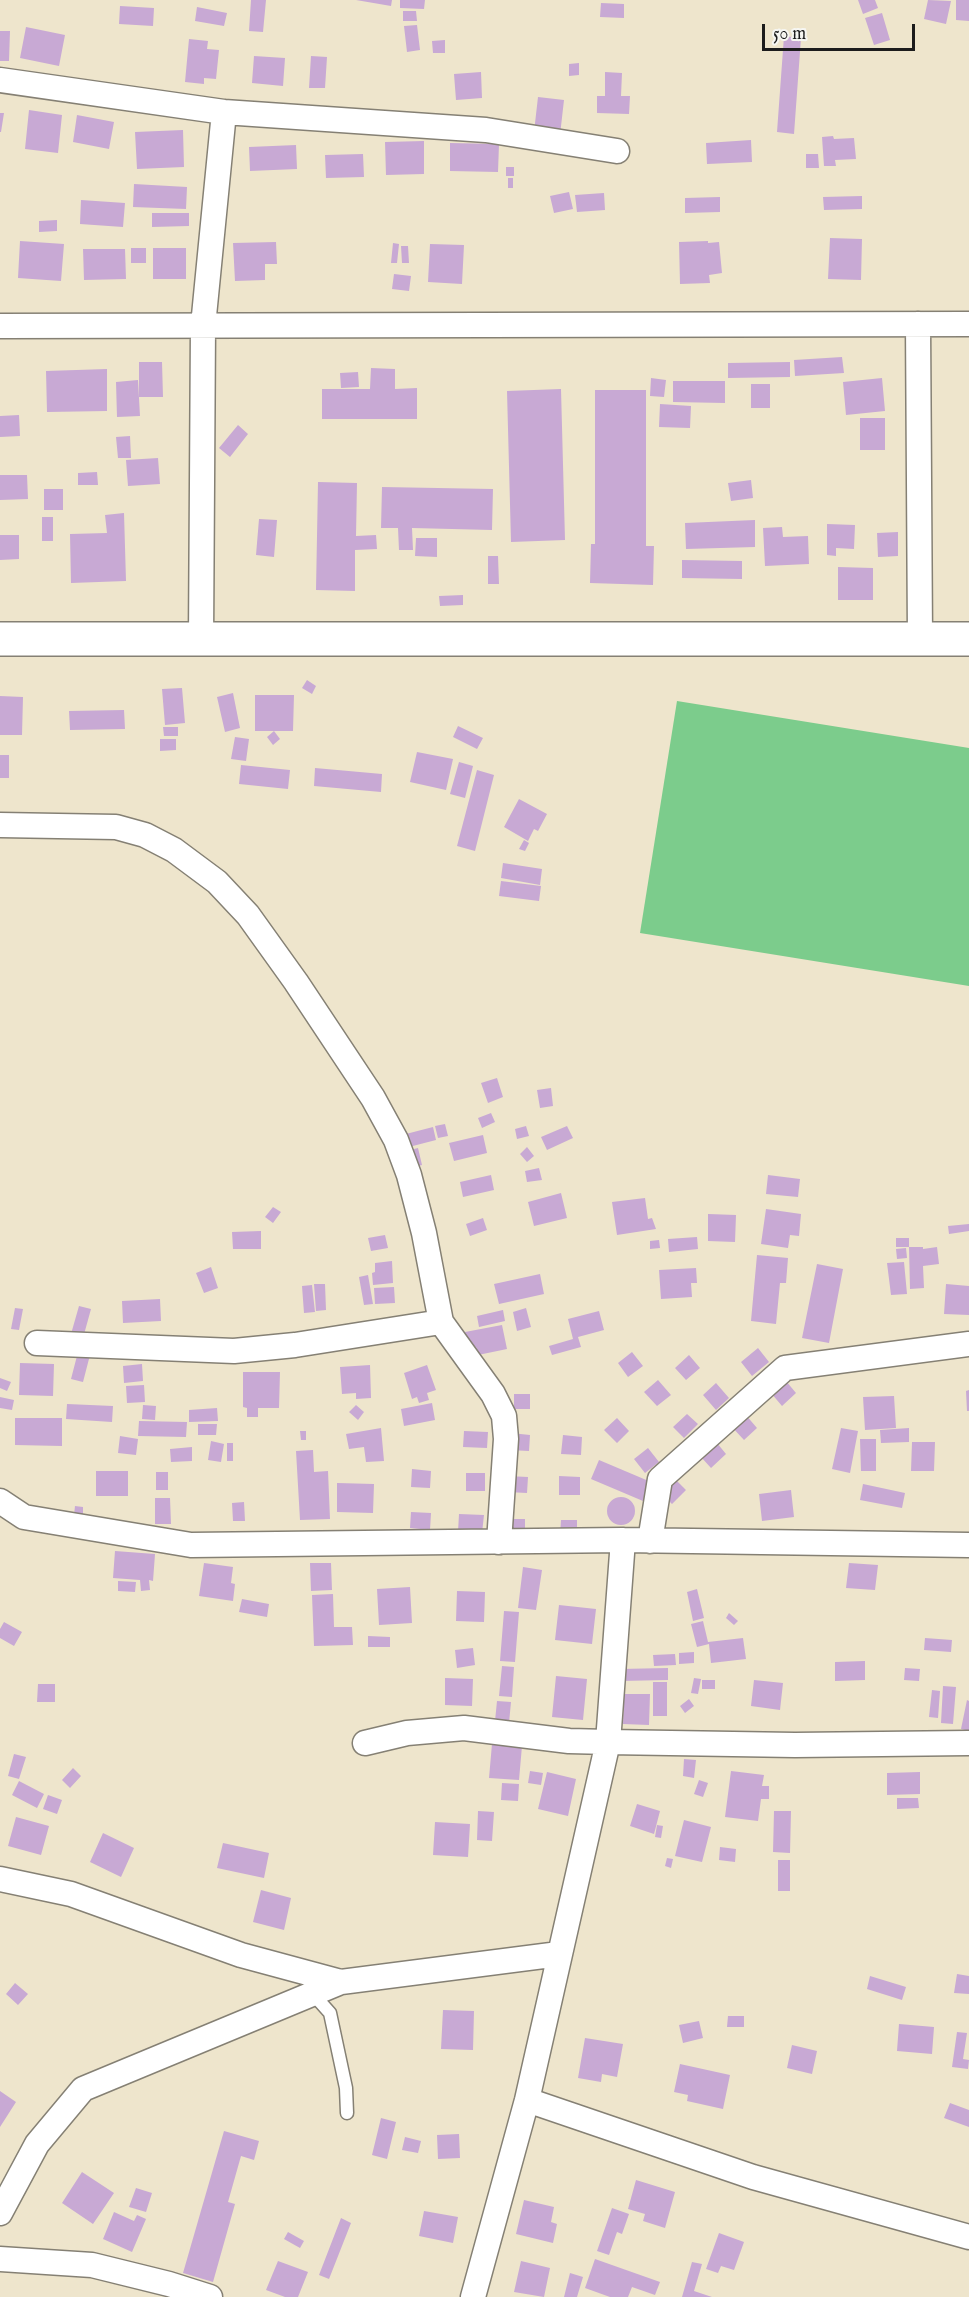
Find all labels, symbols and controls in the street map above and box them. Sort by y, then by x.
scale bar [765,12,918,50]
text: 50 m [773,23,806,46]

